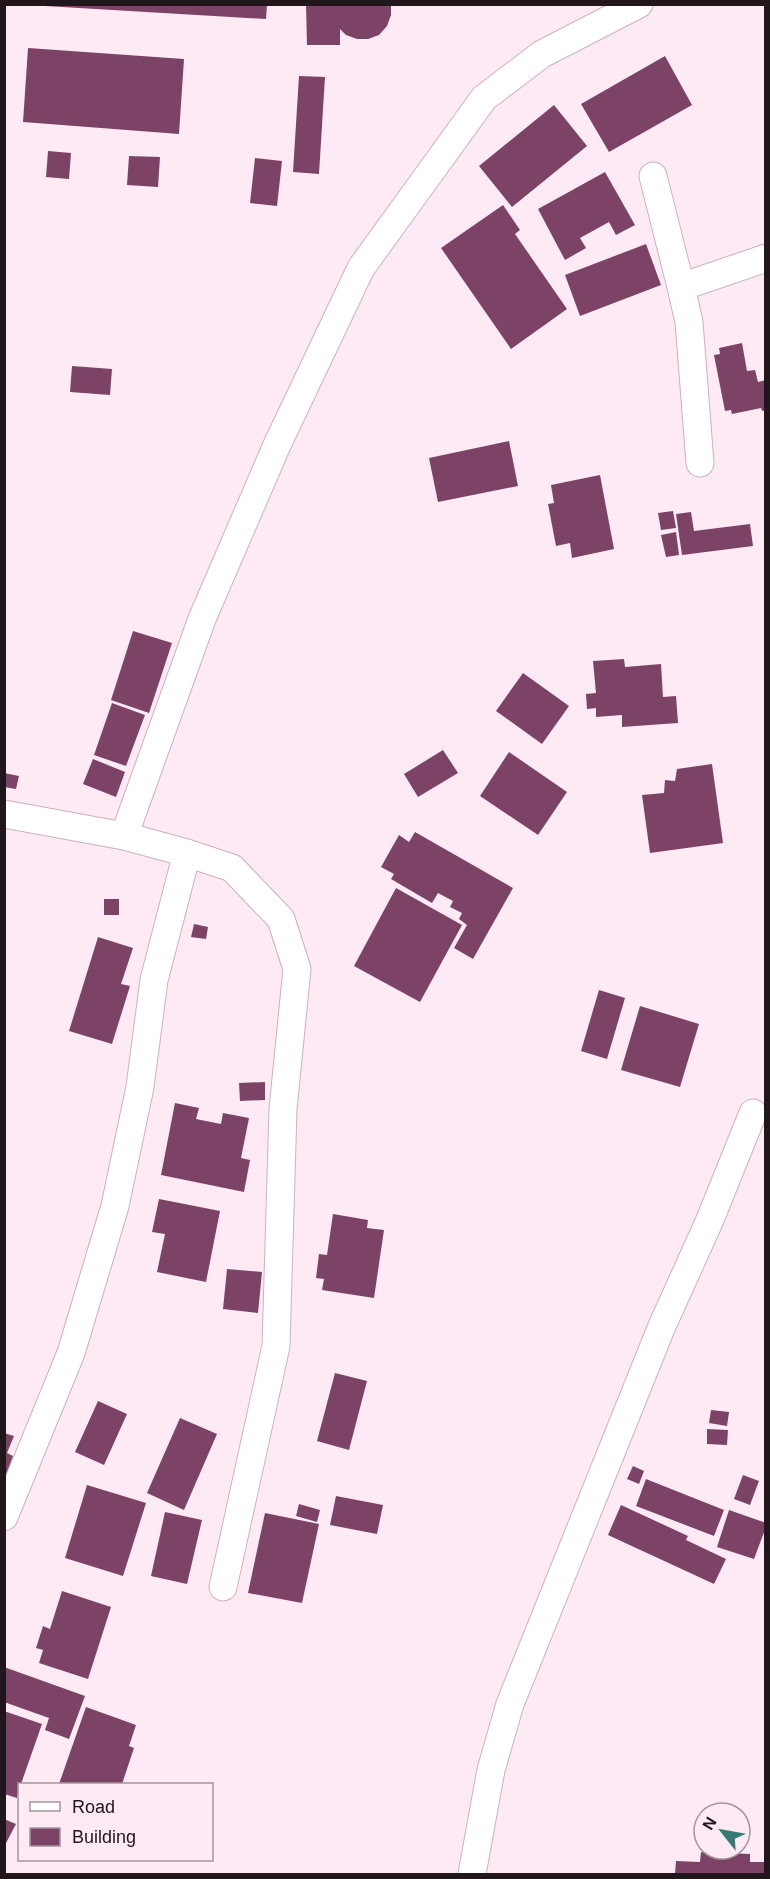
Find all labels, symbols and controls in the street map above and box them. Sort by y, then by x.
legend [18,1783,213,1861]
text: Road [72,1797,115,1817]
north arrow [692,1801,752,1861]
text: N [699,1814,720,1833]
text: Building [72,1827,136,1847]

